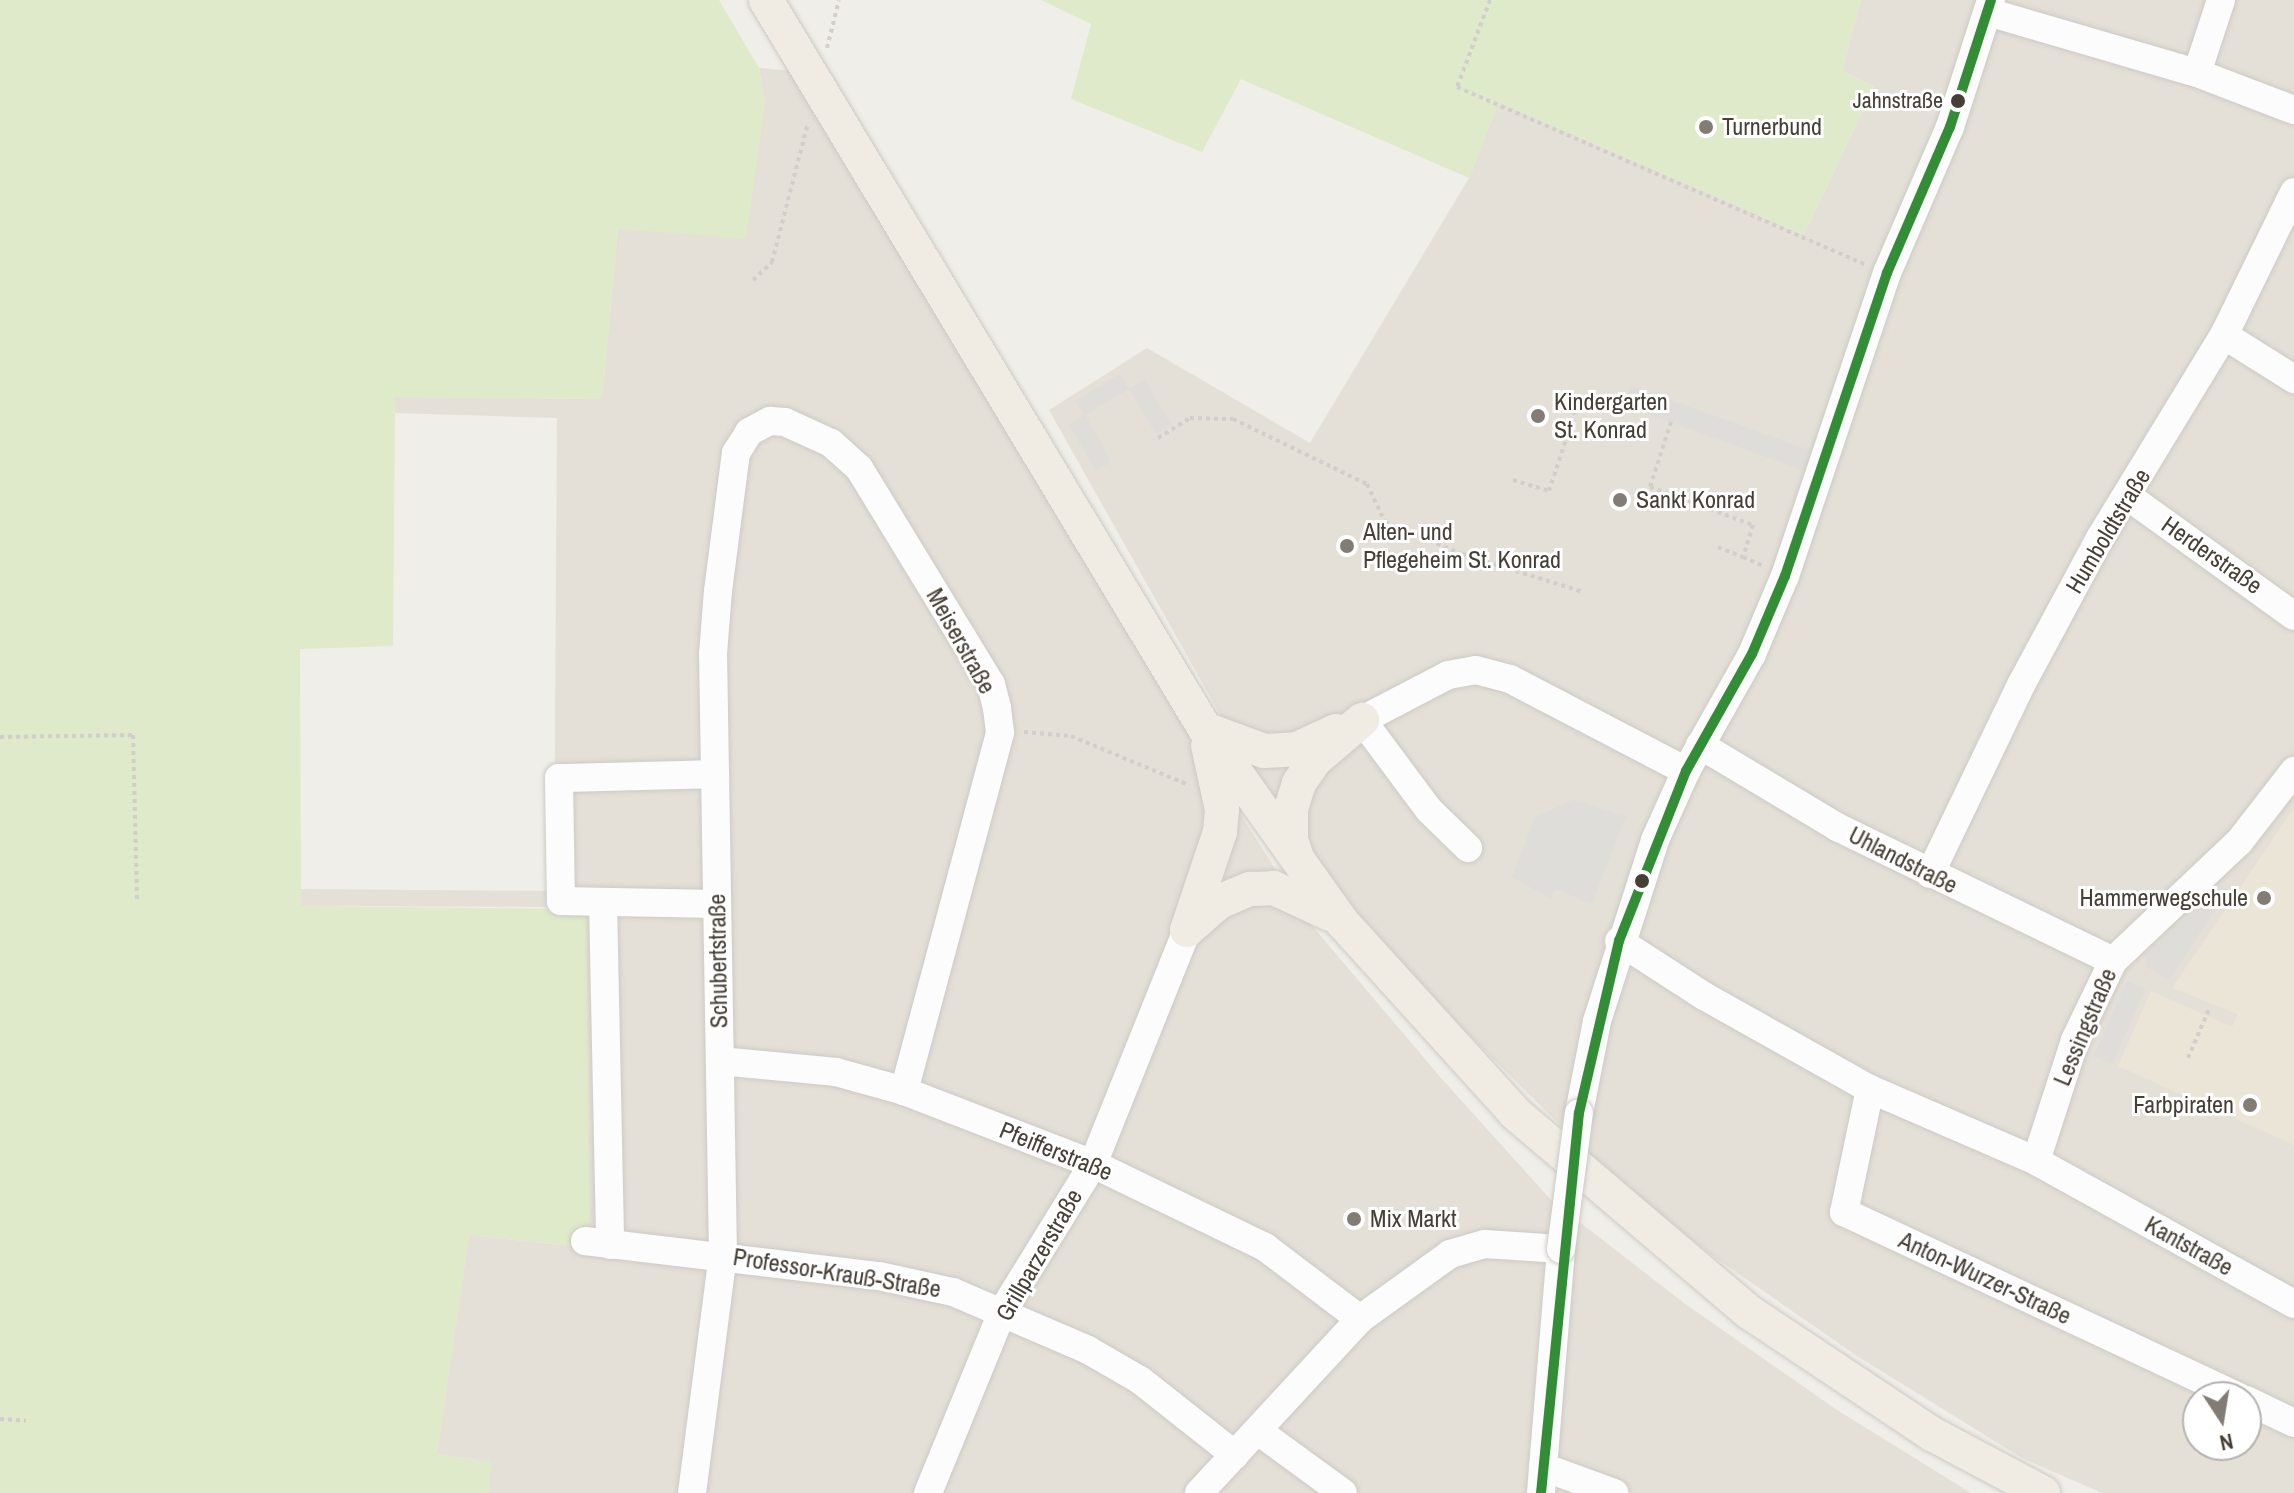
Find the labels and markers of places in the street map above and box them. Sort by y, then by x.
place label: Jahnstraße [1853,88,1943,114]
marker: Jahnstraße [1950,93,1966,109]
place label: Turnerbund [1722,113,1822,141]
marker: Turnerbund [1697,118,1715,136]
place label: Kindergarten St. Konrad [1554,388,1668,444]
marker: Kindergarten St. Konrad [1529,407,1547,425]
place label: Sankt Konrad [1636,486,1755,514]
marker: Sankt Konrad [1611,491,1629,509]
place label: Alten- und Pflegeheim St. Konrad [1363,518,1561,574]
marker: Alten- und Pflegeheim St. Konrad [1338,537,1356,555]
unlabelled marker [1634,873,1650,889]
place label: Hammerwegschule [2080,884,2248,912]
marker: Hammerwegschule [2255,889,2273,907]
place label: Farbpiraten [2133,1091,2234,1119]
marker: Farbpiraten [2241,1096,2259,1114]
place label: Mix Markt [1370,1205,1456,1233]
marker: Mix Markt [1345,1210,1363,1228]

